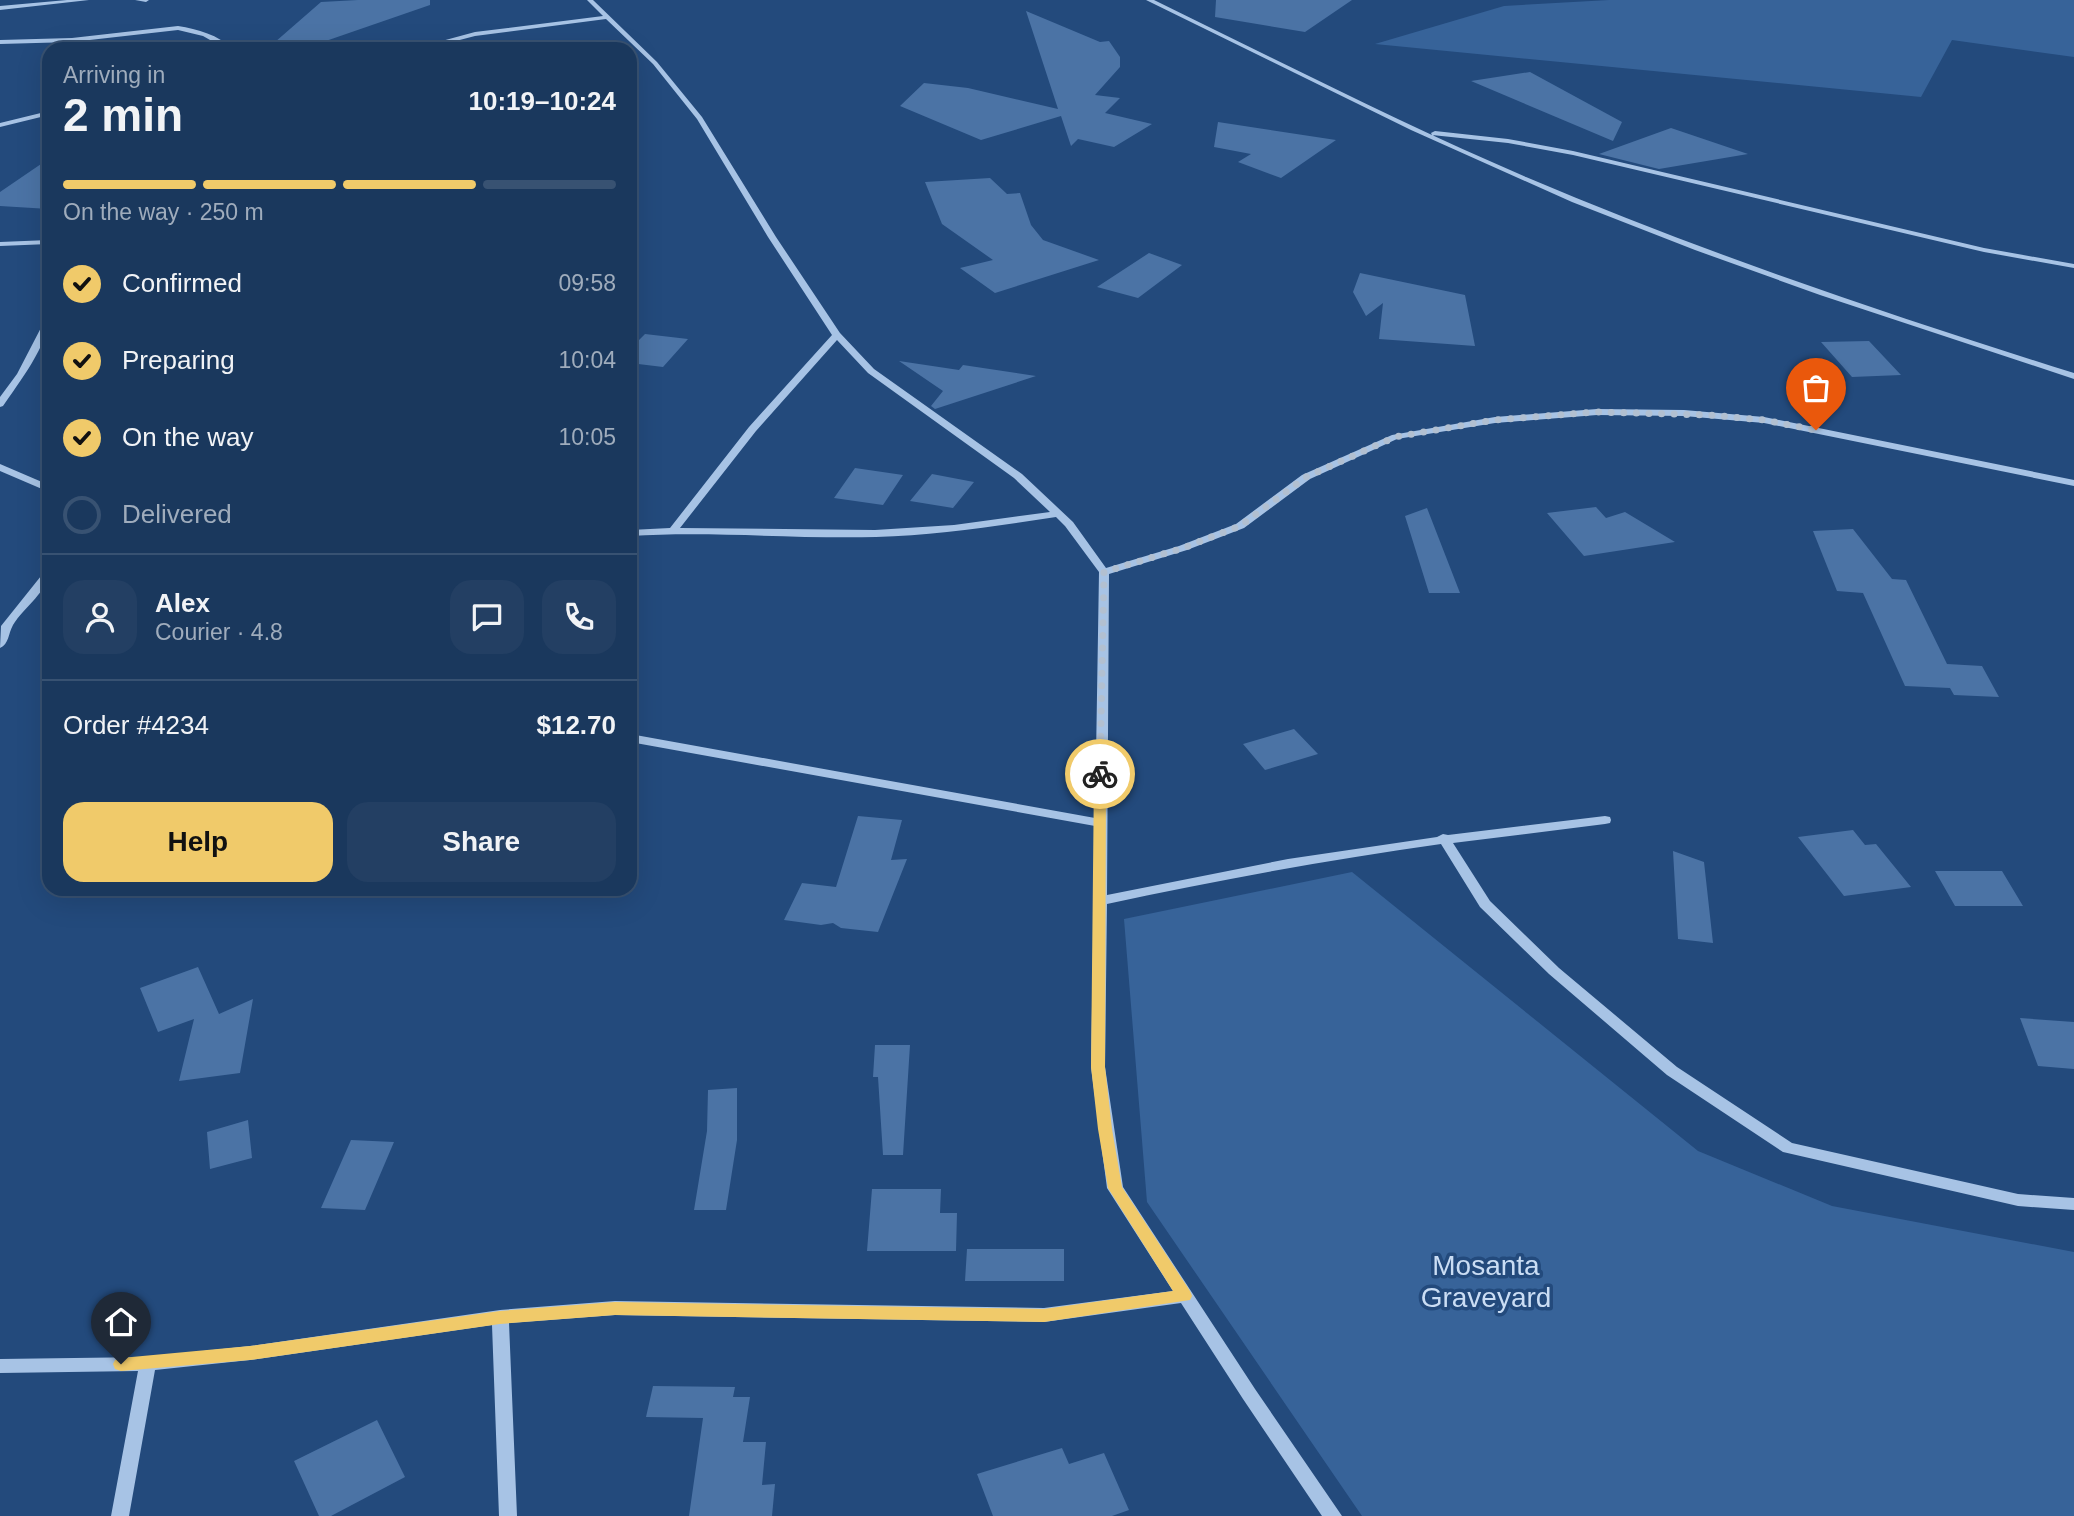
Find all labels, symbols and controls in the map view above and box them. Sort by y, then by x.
text: Arriving in [63,62,165,88]
text: 10:19–10:24 [469,86,616,116]
text: 2 min [63,89,183,141]
text: On the way · 250 m [63,199,264,225]
icon: check [63,265,101,303]
text: Confirmed [122,268,242,298]
text: 09:58 [558,270,616,296]
icon: check [63,342,101,380]
text: Preparing [122,345,235,375]
text: 10:04 [558,347,616,373]
pin [1786,358,1846,430]
icon: bag [1797,369,1835,407]
icon: check [63,419,101,457]
text: On the way [122,422,254,452]
text: 10:05 [558,424,616,450]
text: Delivered [122,499,232,529]
button: person [63,580,137,654]
button: chat [450,580,524,654]
button: phone [542,580,616,654]
text: Alex [155,588,210,618]
text: Courier · 4.8 [155,619,283,645]
text: Order #4234 [63,710,209,740]
text: $12.70 [536,710,616,740]
courier [1065,739,1135,809]
icon: bike [1081,755,1119,793]
button: Help [63,802,333,882]
button: Share [347,802,616,882]
park label: Mosanta Graveyard [1421,1250,1551,1313]
pin [91,1292,151,1364]
icon: home [102,1303,140,1341]

